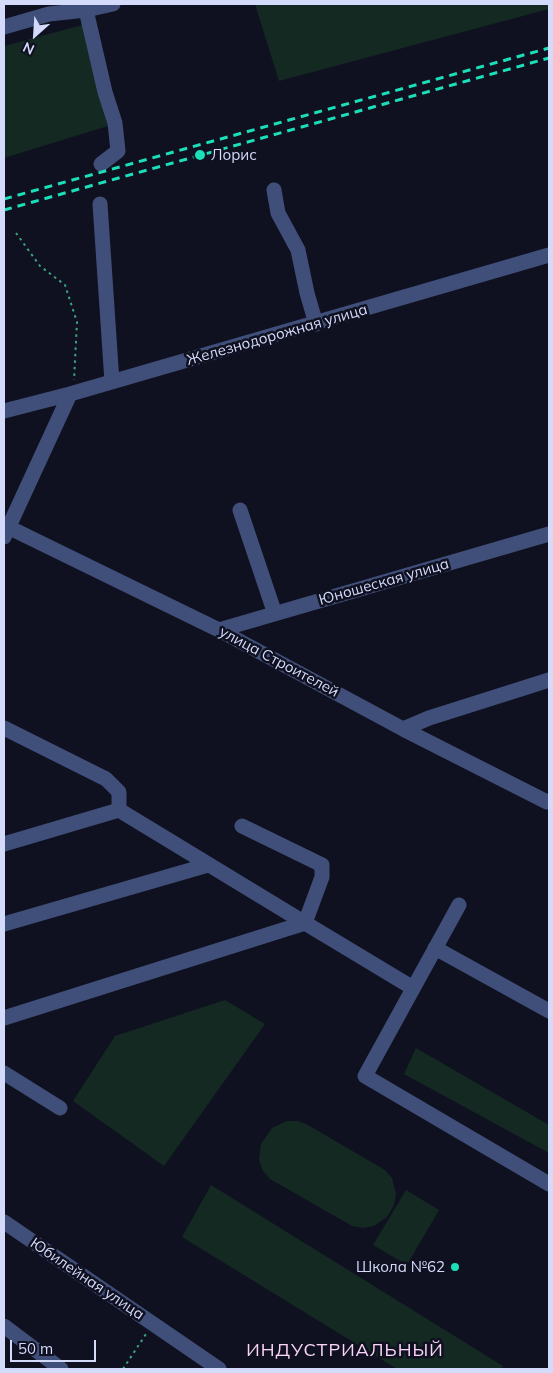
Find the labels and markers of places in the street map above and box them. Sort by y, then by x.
place label: Лорис [211,146,257,164]
marker: Лорис [193,148,207,162]
place label: Школа №62 [356,1258,445,1276]
marker: Школа №62 [449,1261,461,1273]

